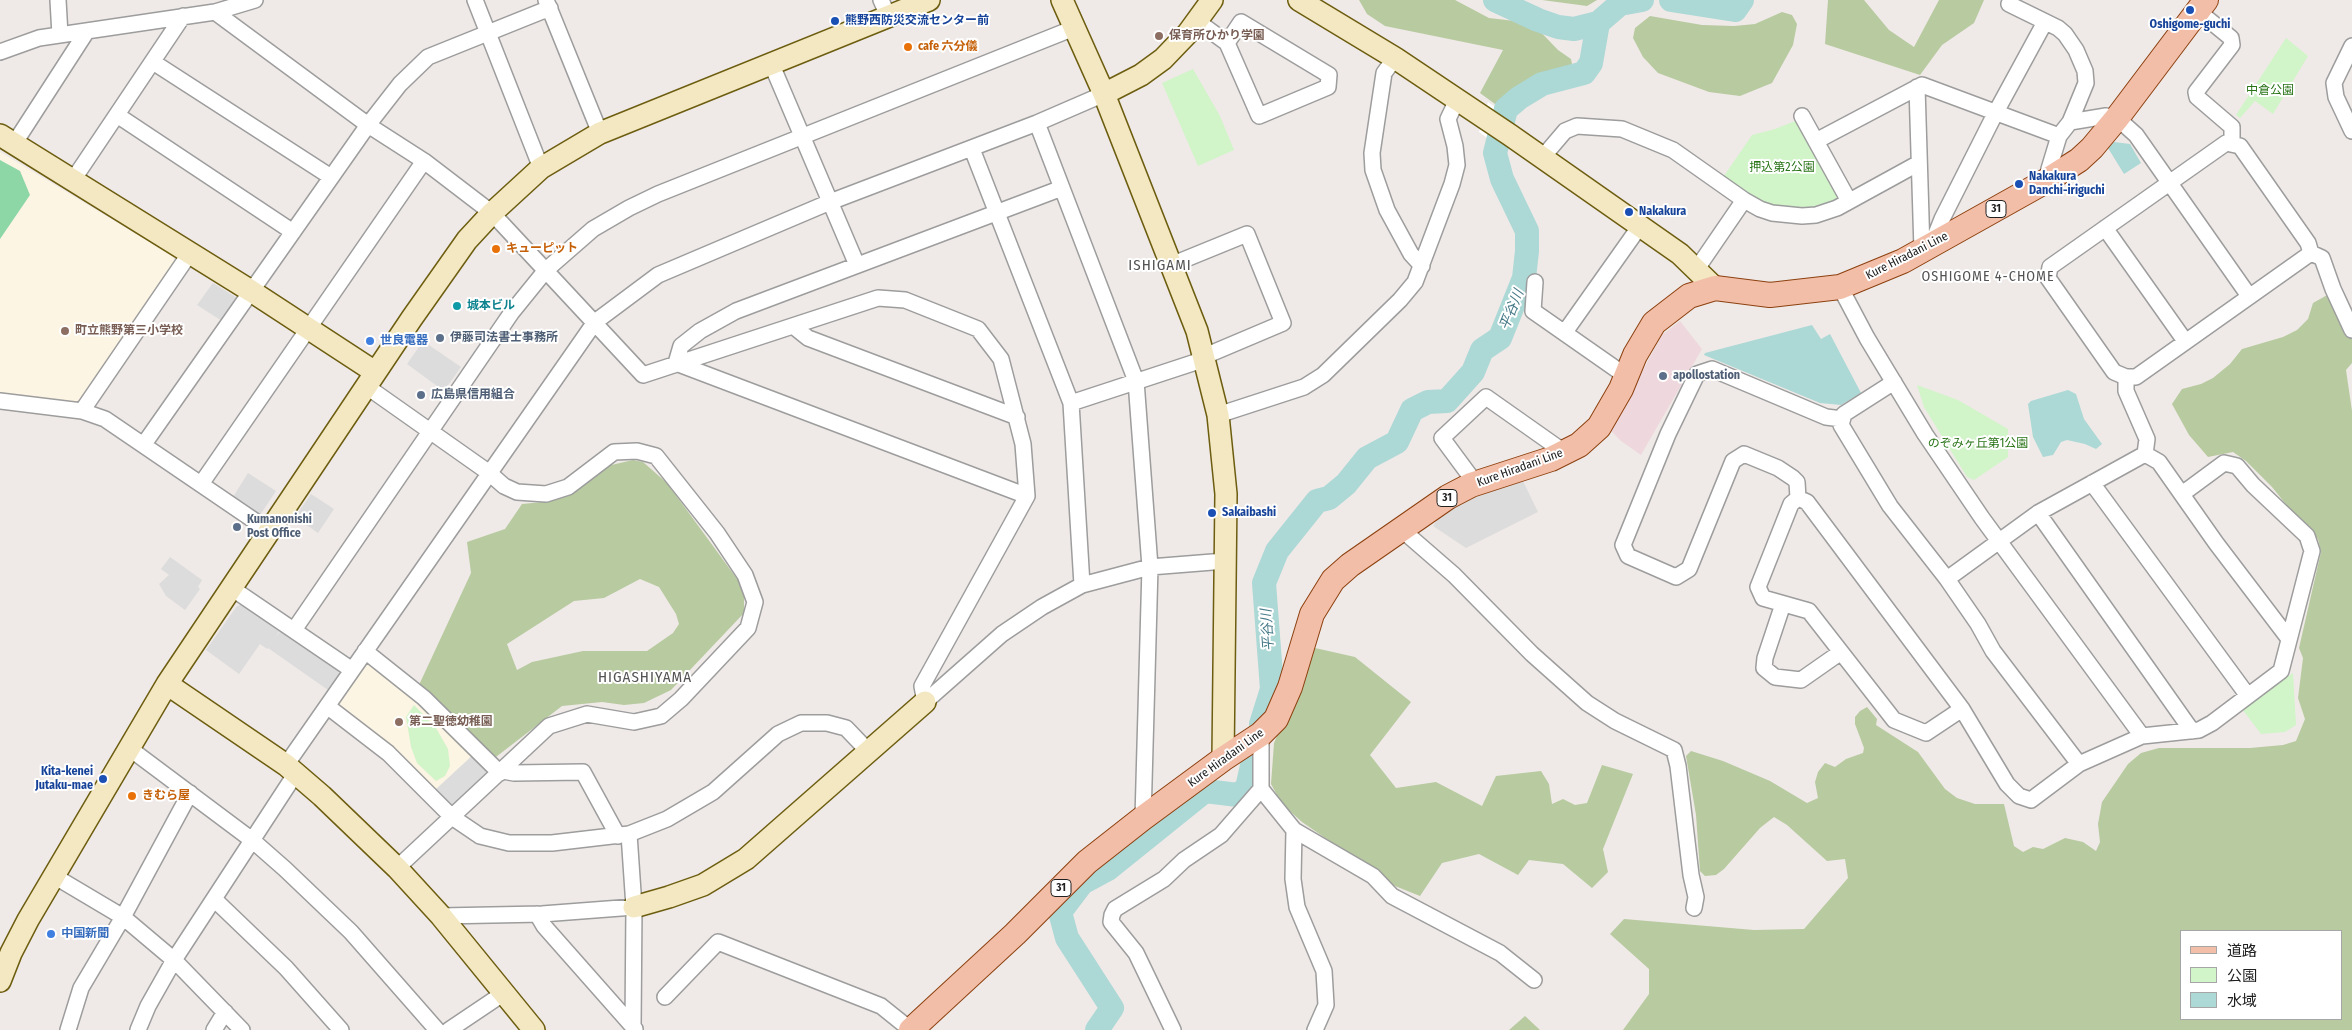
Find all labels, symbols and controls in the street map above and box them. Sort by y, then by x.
marker: Oshigome-guchi [2184,4,2196,16]
place label: 熊野西防災交流センター前 [845,14,989,28]
marker: 熊野西防災交流センター前 [829,15,841,27]
place label: Oshigome-guchi [2150,18,2230,32]
place label: 保育所ひかり学園 [1169,29,1265,43]
marker: 保育所ひかり学園 [1153,30,1165,42]
place label: cafe 六分儀 [918,40,977,54]
marker: cafe 六分儀 [902,41,914,53]
park label: 中倉公園 [2246,84,2294,98]
park label: 押込第2公園 [1749,161,1815,175]
place label: Nakakura Danchi-iriguchi [2029,170,2105,198]
marker: Nakakura Danchi-iriguchi [2013,178,2025,190]
road number: 31 [1986,200,2006,218]
place label: Nakakura [1639,205,1686,219]
marker: Nakakura [1623,206,1635,218]
street label: Kure Hiradani Line [1864,229,1950,283]
place label: キューピット [506,242,578,256]
marker: キューピット [490,243,502,255]
district label: ISHIGAMI [1127,257,1193,275]
district label: OSHIGOME 4-CHOME [1919,269,2057,285]
water label: 平谷川 [1496,287,1528,333]
place label: 城本ビル [467,299,515,313]
marker: 城本ビル [451,300,463,312]
place label: 町立熊野第三小学校 [75,324,183,338]
marker: 町立熊野第三小学校 [59,325,71,337]
place label: 伊藤司法書士事務所 [450,331,558,345]
marker: 伊藤司法書士事務所 [434,332,446,344]
place label: 世良電器 [380,334,428,348]
marker: 世良電器 [364,335,376,347]
place label: apollostation [1673,369,1740,383]
marker: apollostation [1657,370,1669,382]
place label: 広島県信用組合 [431,388,515,402]
marker: 広島県信用組合 [415,389,427,401]
park label: のぞみヶ丘第1公園 [1928,437,2028,451]
street label: Kure Hiradani Line [1475,446,1565,490]
road number: 31 [1437,489,1457,506]
place label: Sakaibashi [1222,506,1276,520]
marker: Sakaibashi [1206,507,1218,519]
place label: Kumanonishi Post Office [247,513,312,541]
marker: Kumanonishi Post Office [231,521,243,533]
water label: 平谷川 [1258,608,1278,652]
district label: HIGASHIYAMA [597,669,693,687]
place label: 第二聖徳幼稚園 [409,715,493,729]
marker: 第二聖徳幼稚園 [393,716,405,728]
street label: Kure Hiradani Line [1185,726,1267,790]
place label: Kita-kenei Jutaku-mae [35,765,93,793]
marker: Kita-kenei Jutaku-mae [97,773,109,785]
place label: きむら屋 [142,789,190,803]
marker: きむら屋 [126,790,138,802]
road number: 31 [1051,880,1071,896]
place label: 中国新聞 [61,927,109,941]
marker: 中国新聞 [45,928,57,940]
legend [2180,930,2342,1020]
text: 道路 [2227,942,2257,960]
text: 公園 [2227,967,2257,985]
text: 水域 [2227,992,2257,1010]

